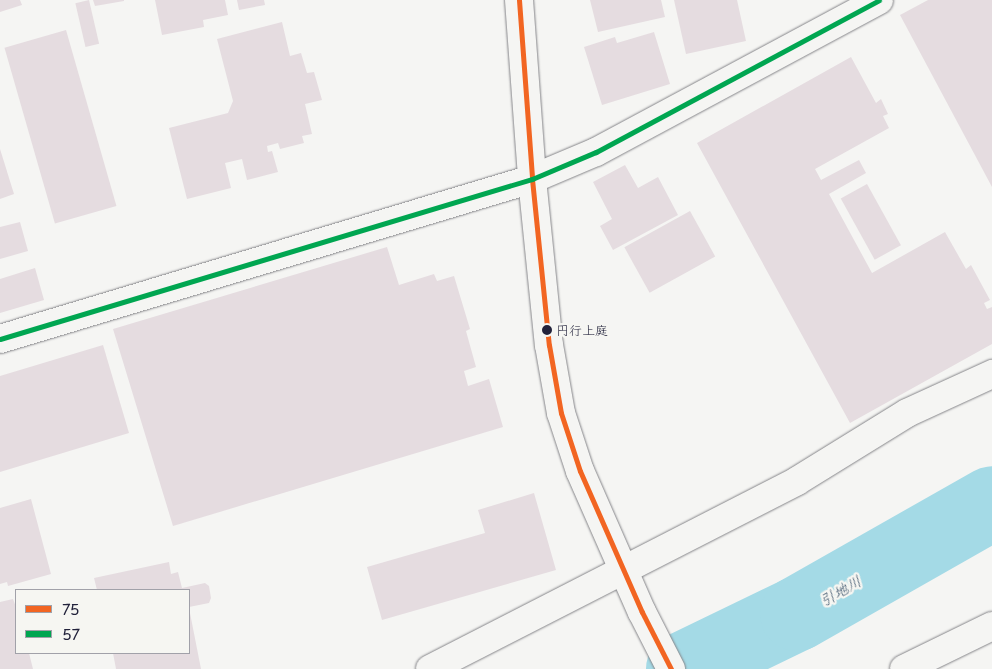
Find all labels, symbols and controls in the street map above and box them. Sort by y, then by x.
place label: 円行上庭 [556,322,608,338]
marker: 円行上庭 [542,325,552,335]
water label: 引地川 [816,571,864,609]
legend [15,589,190,654]
text: 75 [62,597,80,620]
text: 57 [62,622,80,645]

